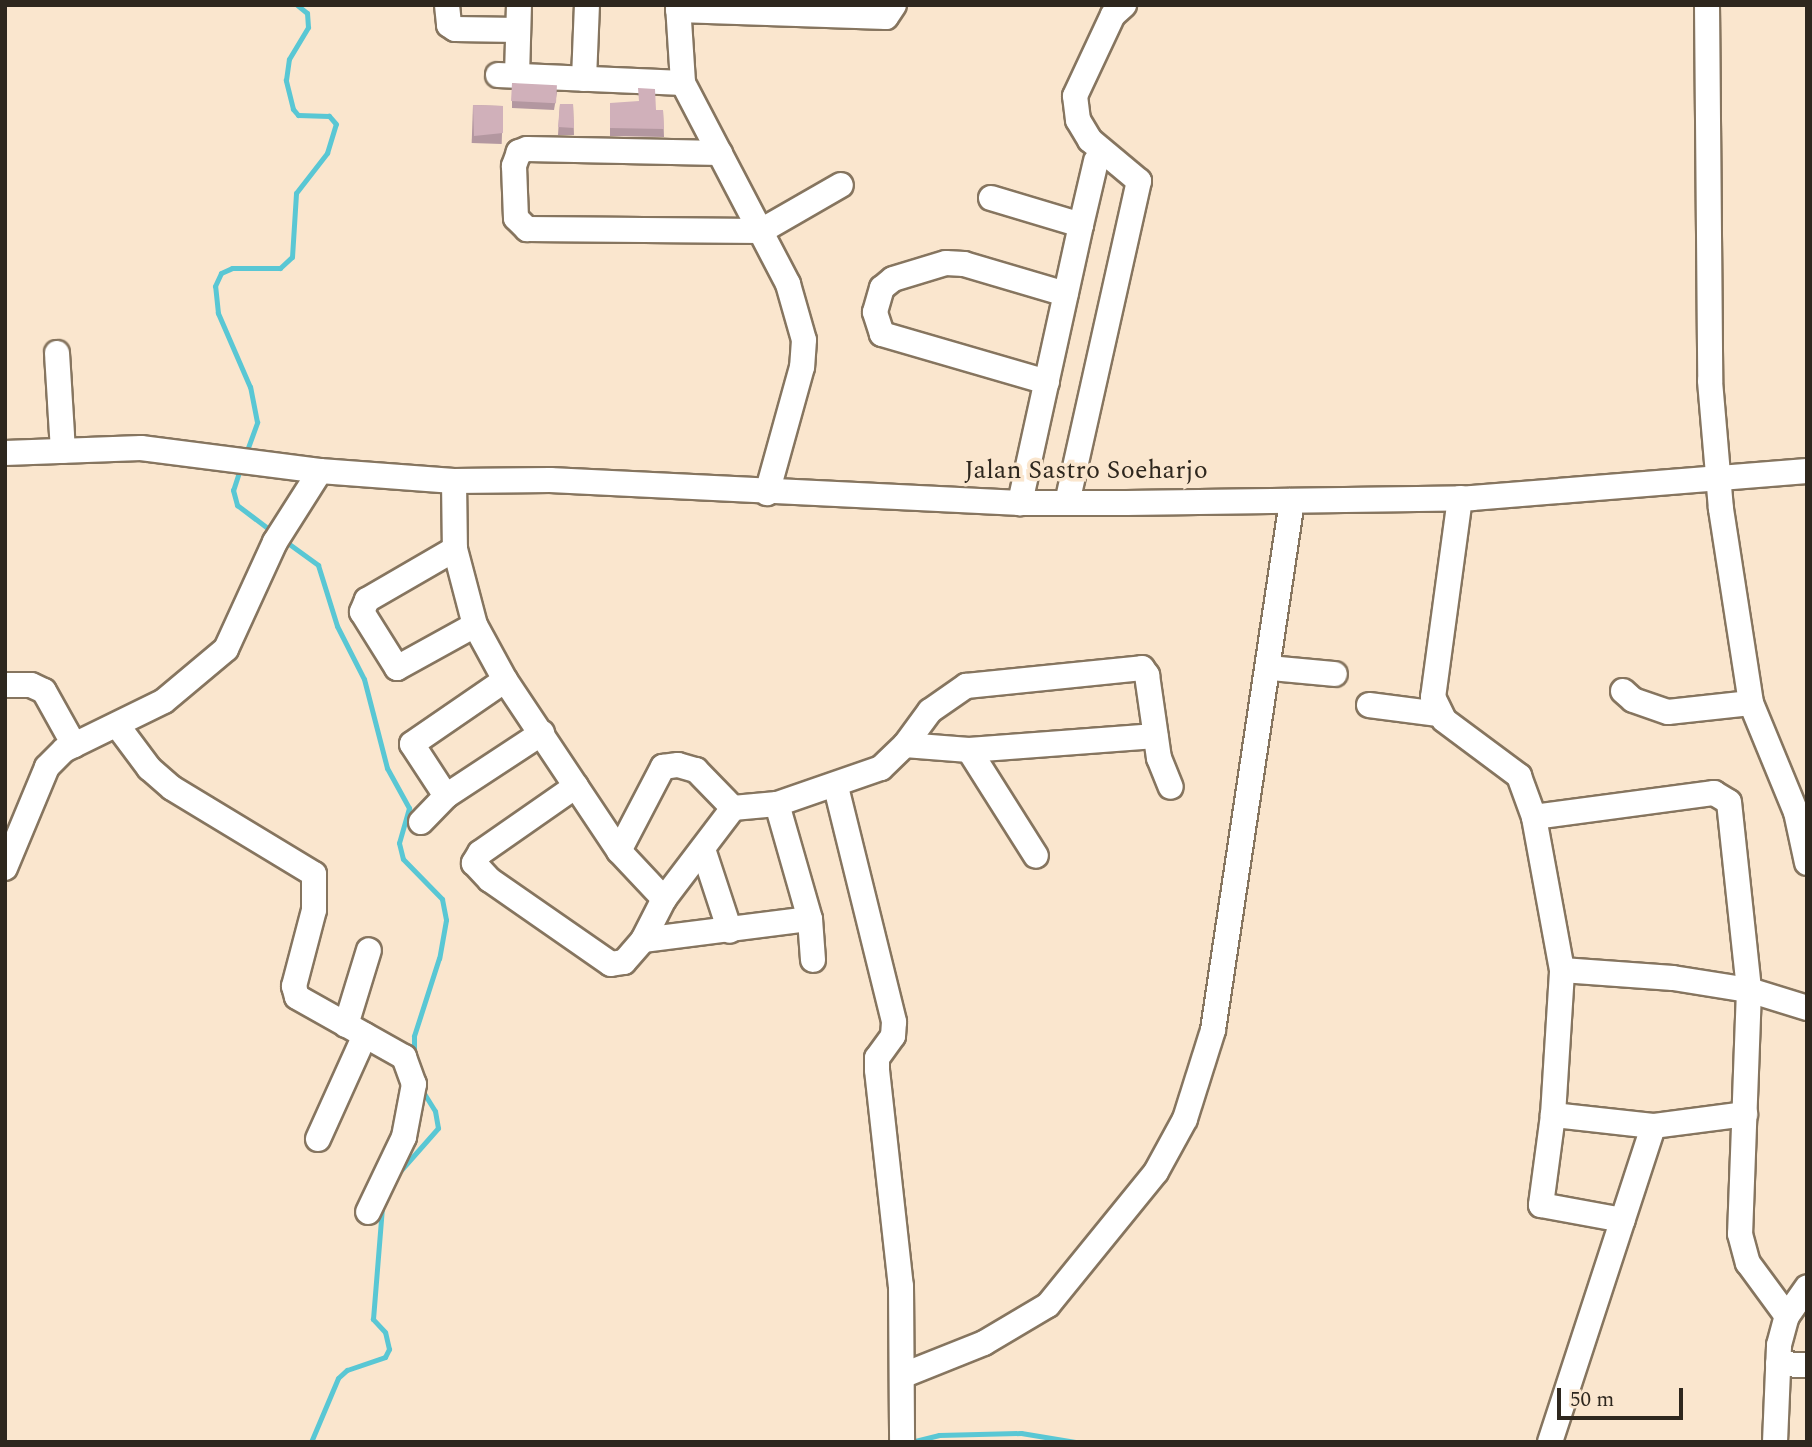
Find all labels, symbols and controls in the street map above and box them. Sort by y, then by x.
street label: Jalan Sastro Soeharjo [964,455,1208,487]
scale bar [1560,1374,1686,1418]
text: 50 m [1570,1384,1614,1416]

